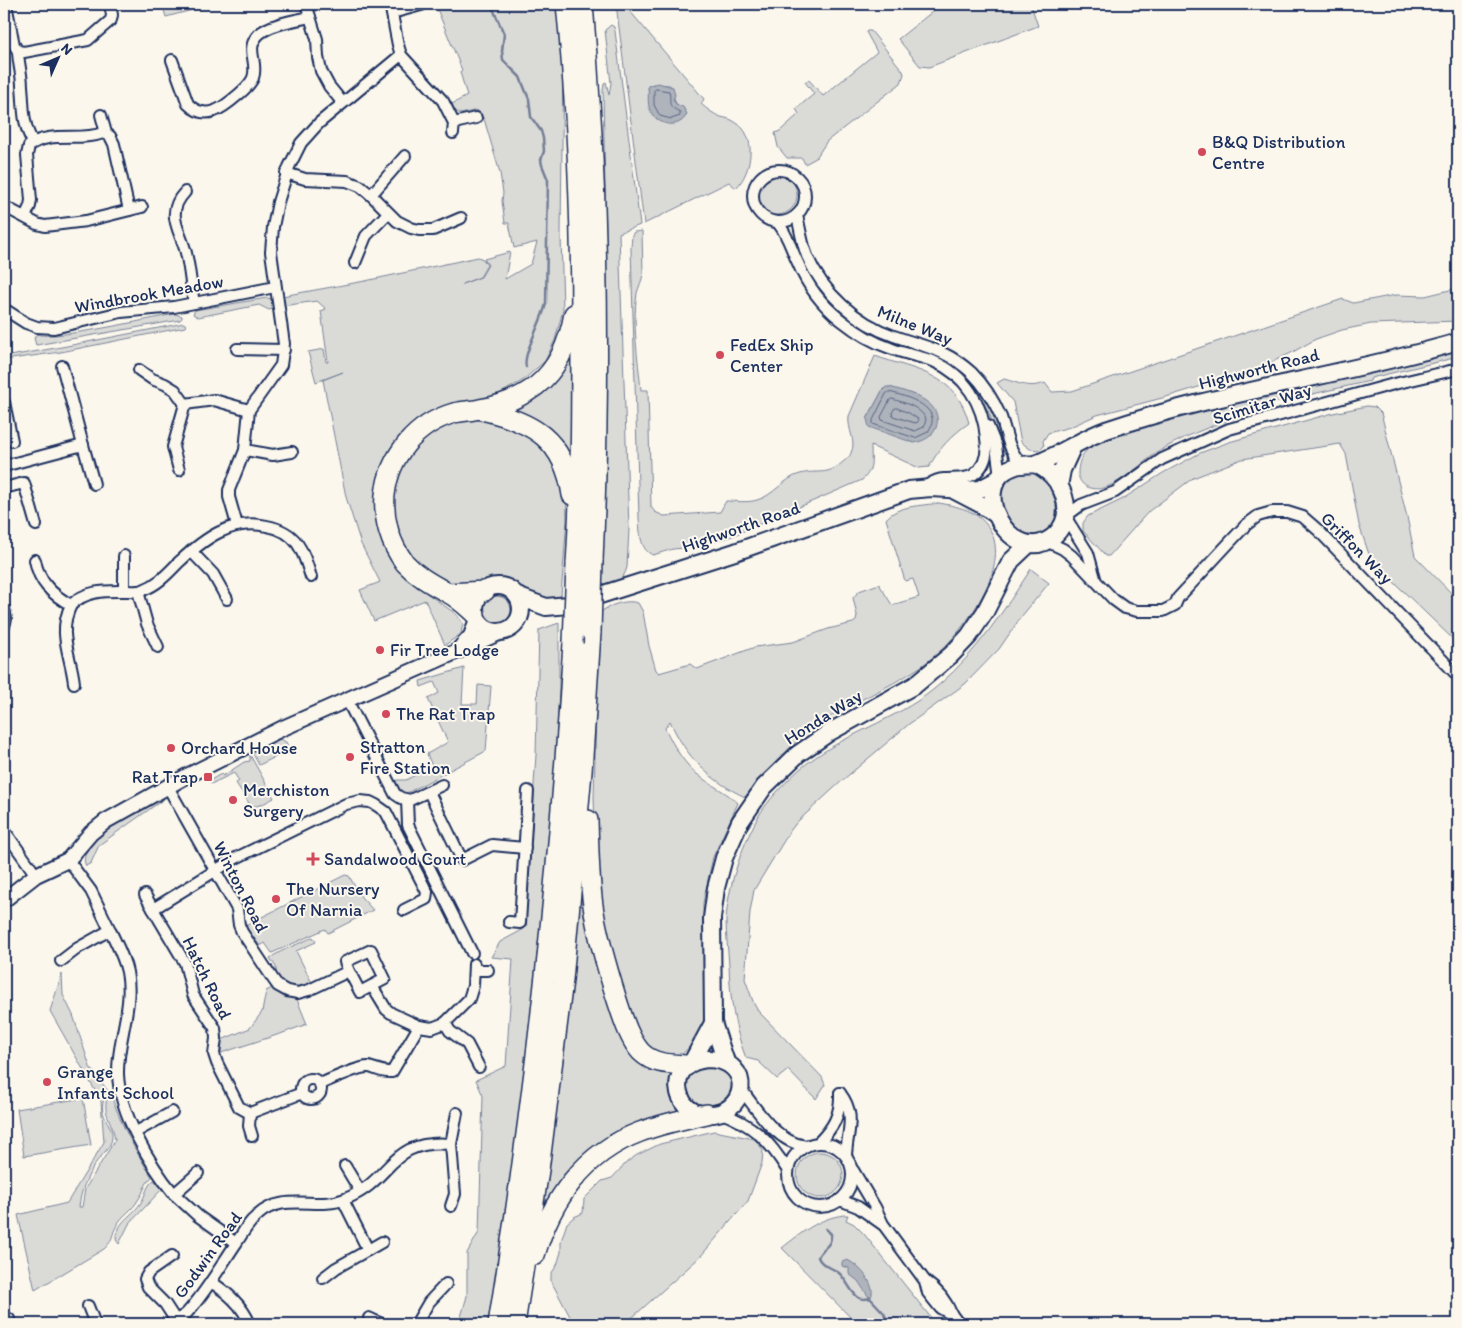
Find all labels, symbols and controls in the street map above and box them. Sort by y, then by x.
north arrow [32,32,82,82]
text: N [57,40,76,59]
place label: B&Q Distribution Centre [1212,131,1345,174]
marker: B&Q Distribution Centre [1196,146,1208,158]
street label: Windbrook Meadow [73,270,225,318]
street label: Milne Way [874,300,956,350]
place label: FedEx Ship Center [730,334,813,377]
street label: Highworth Road [1196,343,1322,395]
marker: FedEx Ship Center [714,349,726,361]
street label: Scimitar Way [1210,378,1315,429]
street label: Highworth Road [679,496,803,558]
street label: Griffon Way [1316,507,1398,589]
place label: Fir Tree Lodge [390,639,499,661]
marker: Fir Tree Lodge [374,644,386,656]
street label: Honda Way [780,684,866,750]
place label: The Rat Trap [396,703,495,725]
marker: The Rat Trap [380,708,392,720]
place label: Stratton Fire Station [360,736,450,779]
place label: Orchard House [181,737,297,759]
marker: Orchard House [165,742,177,754]
marker: Stratton Fire Station [344,751,356,763]
place label: Rat Trap [132,766,198,788]
marker: Rat Trap [202,771,214,783]
place label: Merchiston Surgery [243,779,329,822]
marker: Merchiston Surgery [227,794,239,806]
street label: Winton Road [209,838,273,936]
place label: Sandalwood Court [324,848,466,870]
marker: Sandalwood Court [306,852,320,866]
place label: The Nursery Of Narnia [286,878,380,921]
marker: The Nursery Of Narnia [270,893,282,905]
street label: Hatch Road [177,933,237,1023]
place label: Grange Infants' School [57,1061,174,1104]
marker: Grange Infants' School [41,1076,53,1088]
street label: Godwin Road [169,1207,247,1303]

